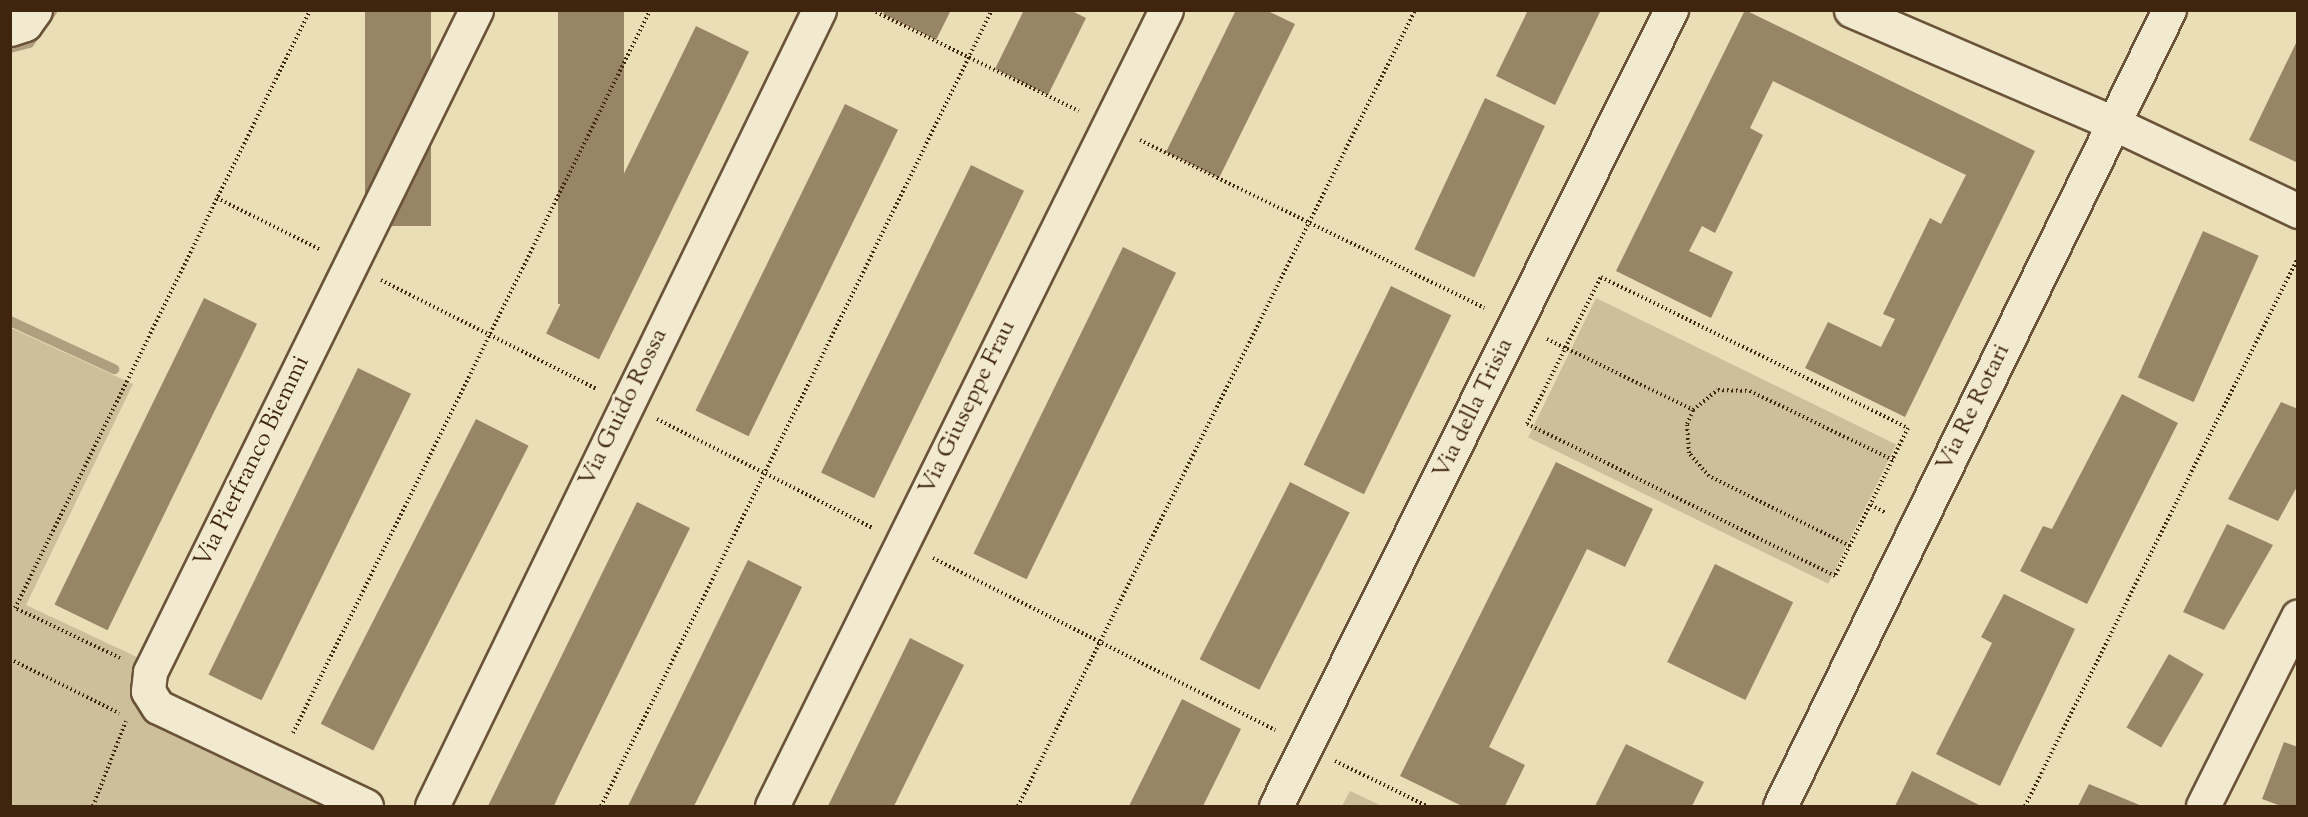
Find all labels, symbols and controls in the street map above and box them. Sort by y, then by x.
street label: Via Giuseppe Frau [913,316,1023,500]
street label: Via Guido Rossa [573,324,675,492]
street label: Via della Trisia [1428,334,1520,484]
street label: Via Re Rotari [1931,340,2017,476]
street label: Via Pierfranco Biemmi [189,351,317,573]

